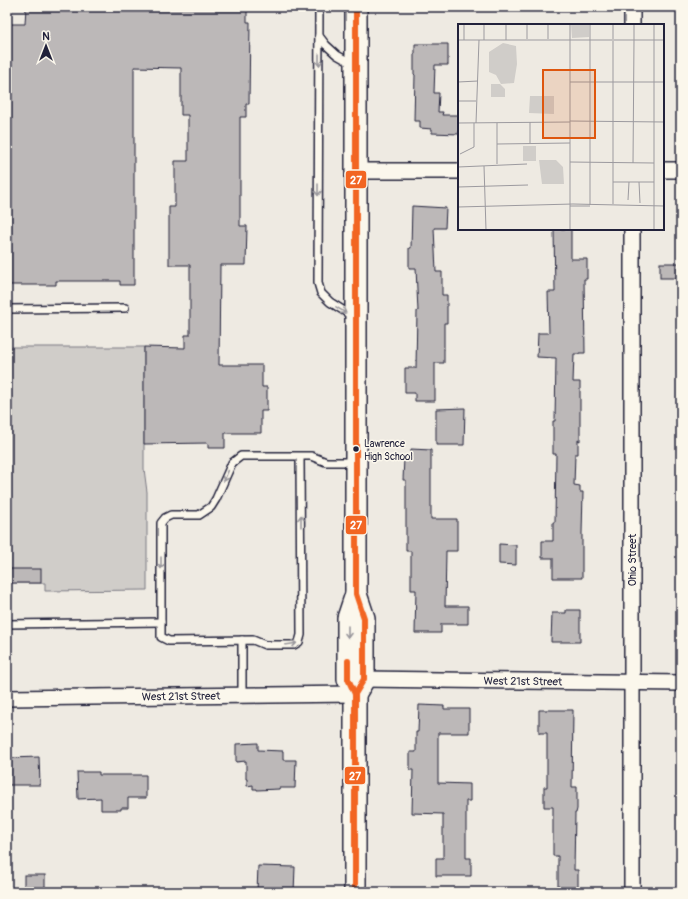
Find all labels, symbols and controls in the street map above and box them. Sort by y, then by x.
inset map [458,24,664,230]
north arrow [26,26,66,66]
text: N [42,30,50,43]
one-way arrow [315,53,323,66]
line badge: 27 [345,170,367,189]
text: 27 [350,174,362,187]
one-way arrow [314,183,322,196]
one-way arrow [335,306,347,314]
place label: Lawrence High School [364,438,413,463]
marker: Lawrence High School [351,444,361,454]
one-way arrow [222,470,229,482]
one-way arrow [297,515,305,528]
line badge: 27 [345,515,367,535]
text: 27 [350,519,362,532]
street label: Ohio Street [626,533,639,586]
one-way arrow [157,556,165,569]
one-way arrow [344,625,352,638]
one-way arrow [284,640,297,648]
street label: West 21st Street [484,675,563,689]
street label: West 21st Street [142,690,221,703]
line badge: 27 [344,766,366,785]
text: 27 [349,770,361,783]

